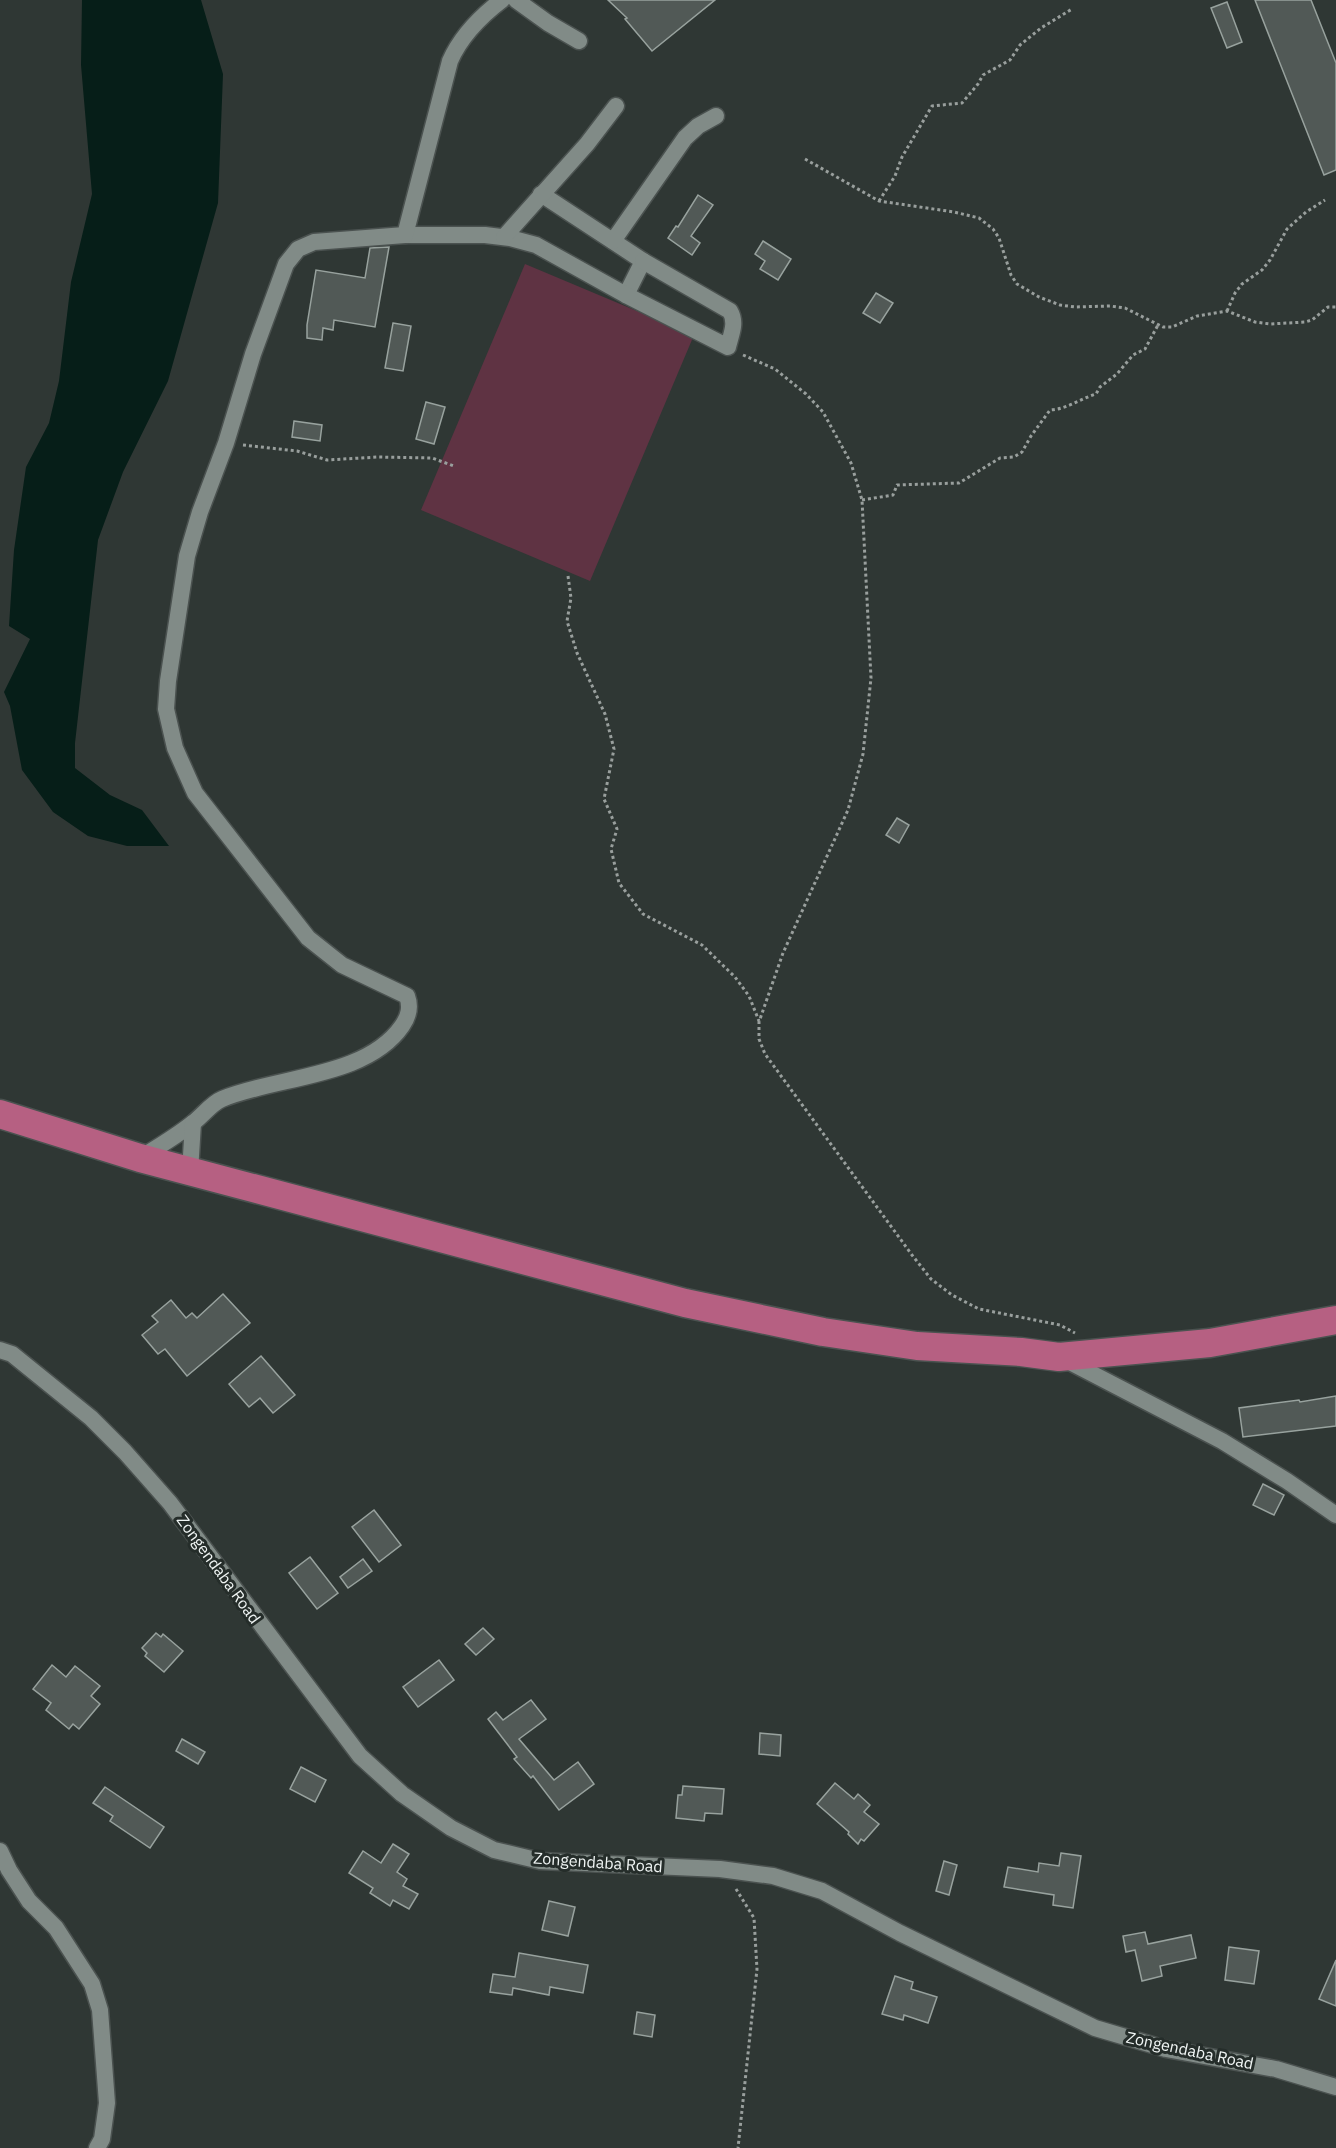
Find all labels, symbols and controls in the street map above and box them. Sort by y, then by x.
street label: Zongendaba Road [173,1511,265,1627]
street label: Zongendaba Road [533,1848,663,1876]
street label: Zongendaba Road [1124,2027,1256,2073]

